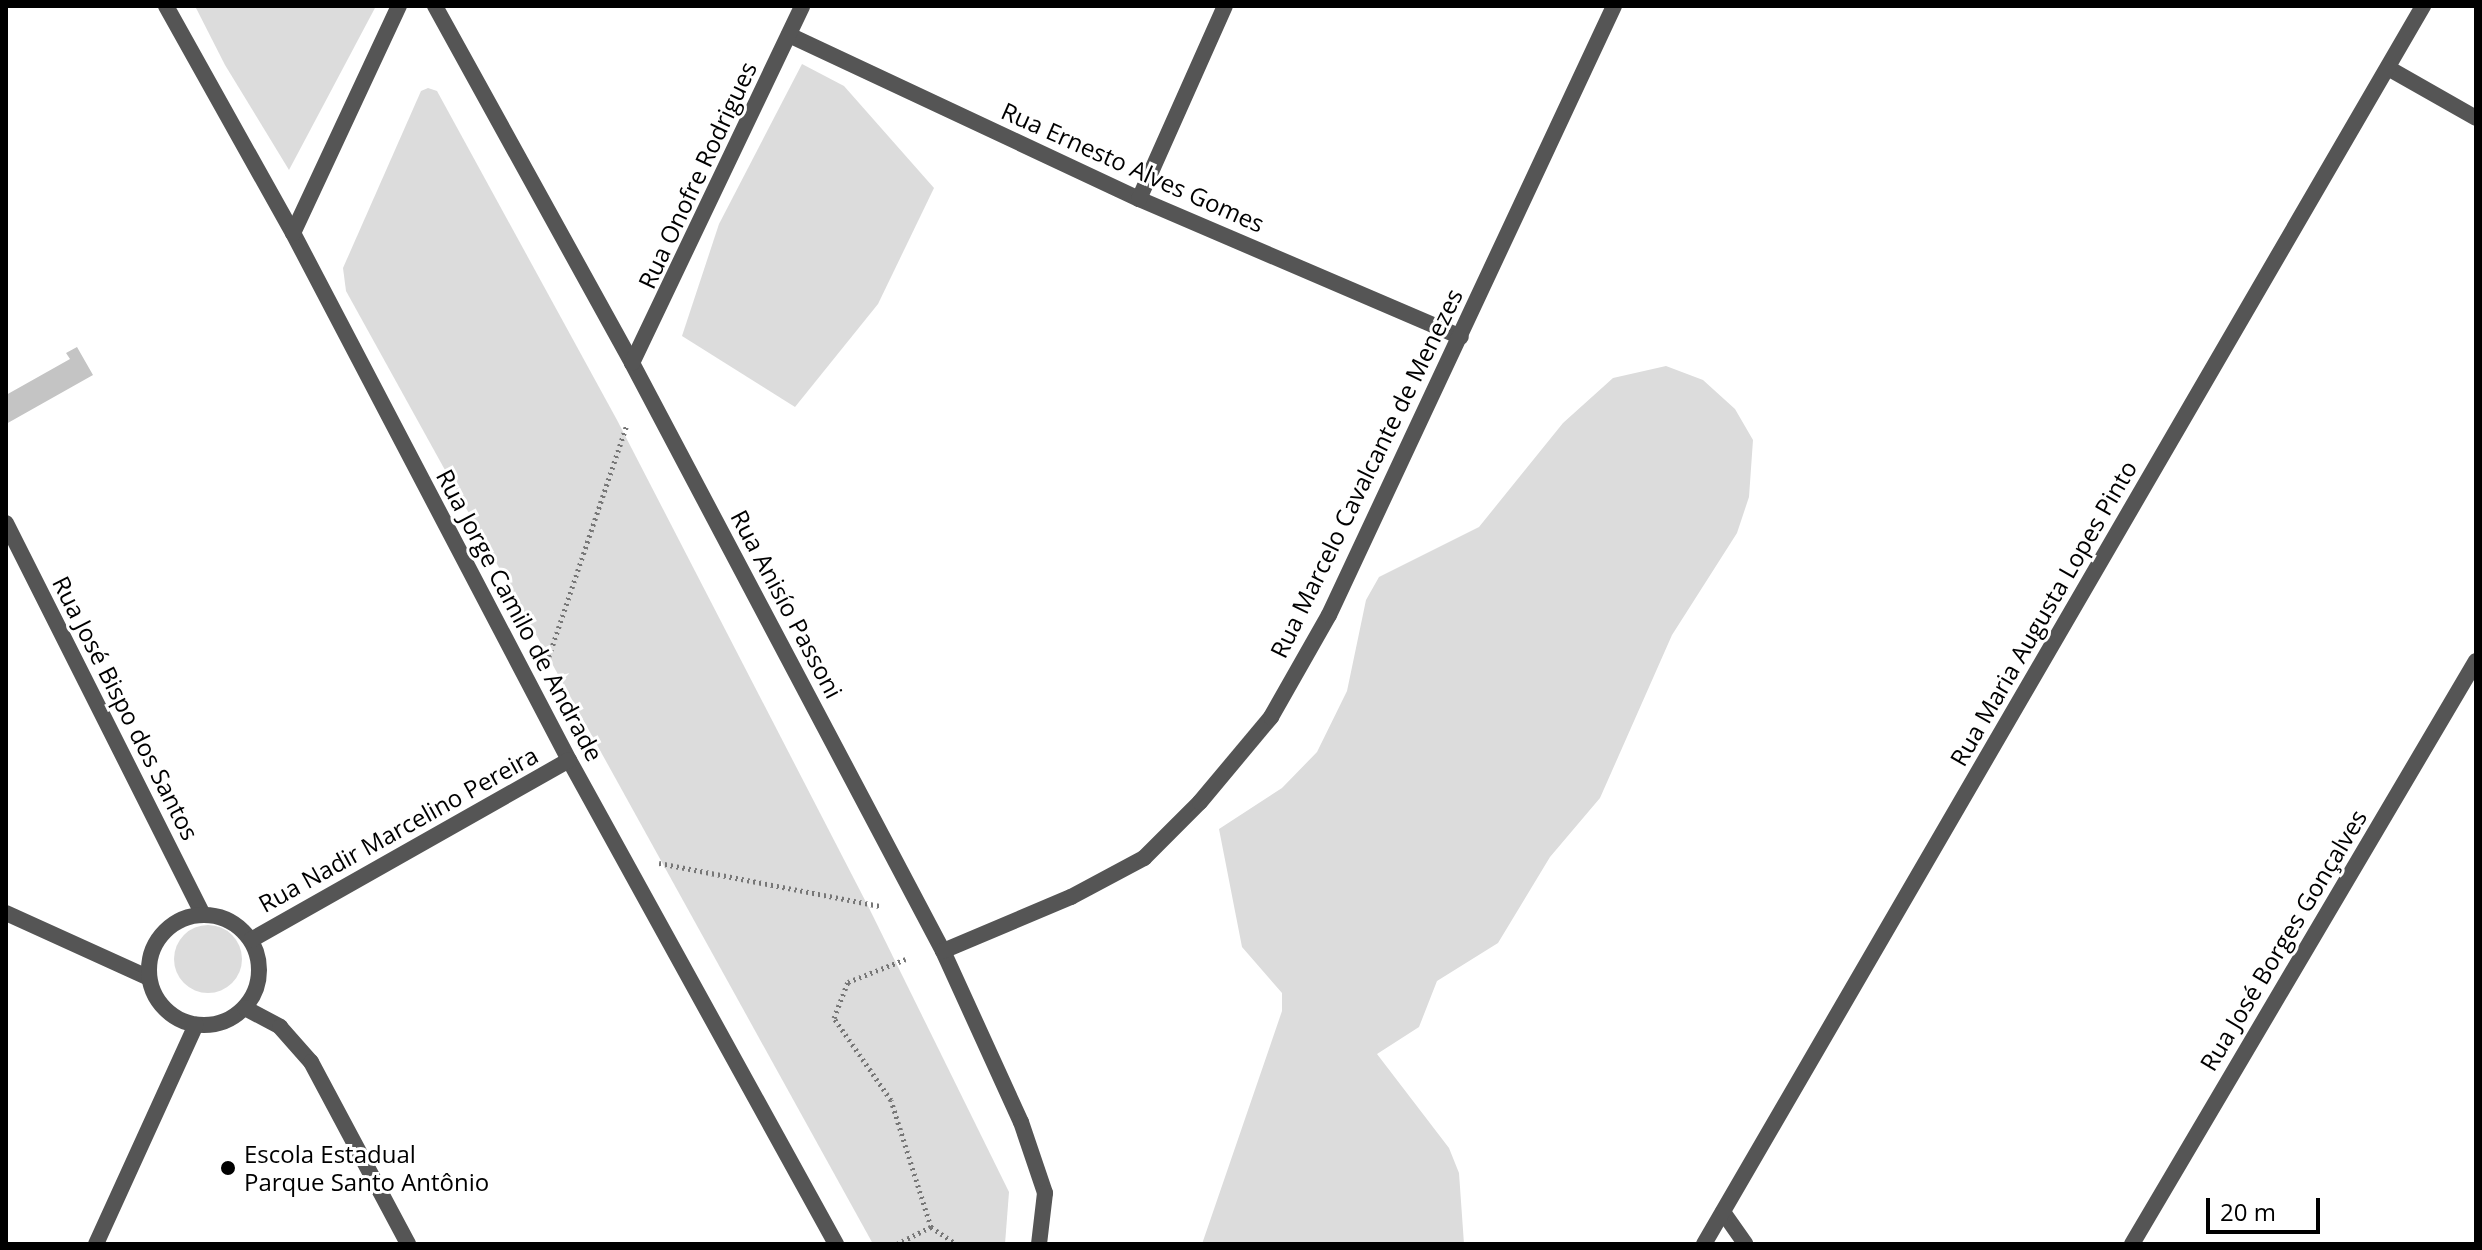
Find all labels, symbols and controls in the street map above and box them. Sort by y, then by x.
street label: Rua Onofre Rodrigues [632,57,762,293]
street label: Rua Ernesto Alves Gomes [997,96,1269,238]
street label: Rua Marcelo Cavalcante de Menezes [1264,284,1468,662]
street label: Rua Maria Augusta Lopes Pinto [1944,455,2142,771]
street label: Rua Jorge Camilo de Andrade [431,464,609,766]
street label: Rua Anisío Passoni [725,505,849,703]
street label: Rua José Bispo dos Santos [47,571,205,845]
street label: Rua Nadir Marcelino Pereira [253,740,543,918]
street label: Rua José Borges Gonçalves [2194,804,2372,1076]
place label: Escola Estadual Parque Santo Antônio [244,1140,489,1196]
marker: Escola Estadual Parque Santo Antônio [219,1159,237,1177]
scale bar [2210,1182,2324,1232]
text: 20 m [2220,1195,2276,1228]

